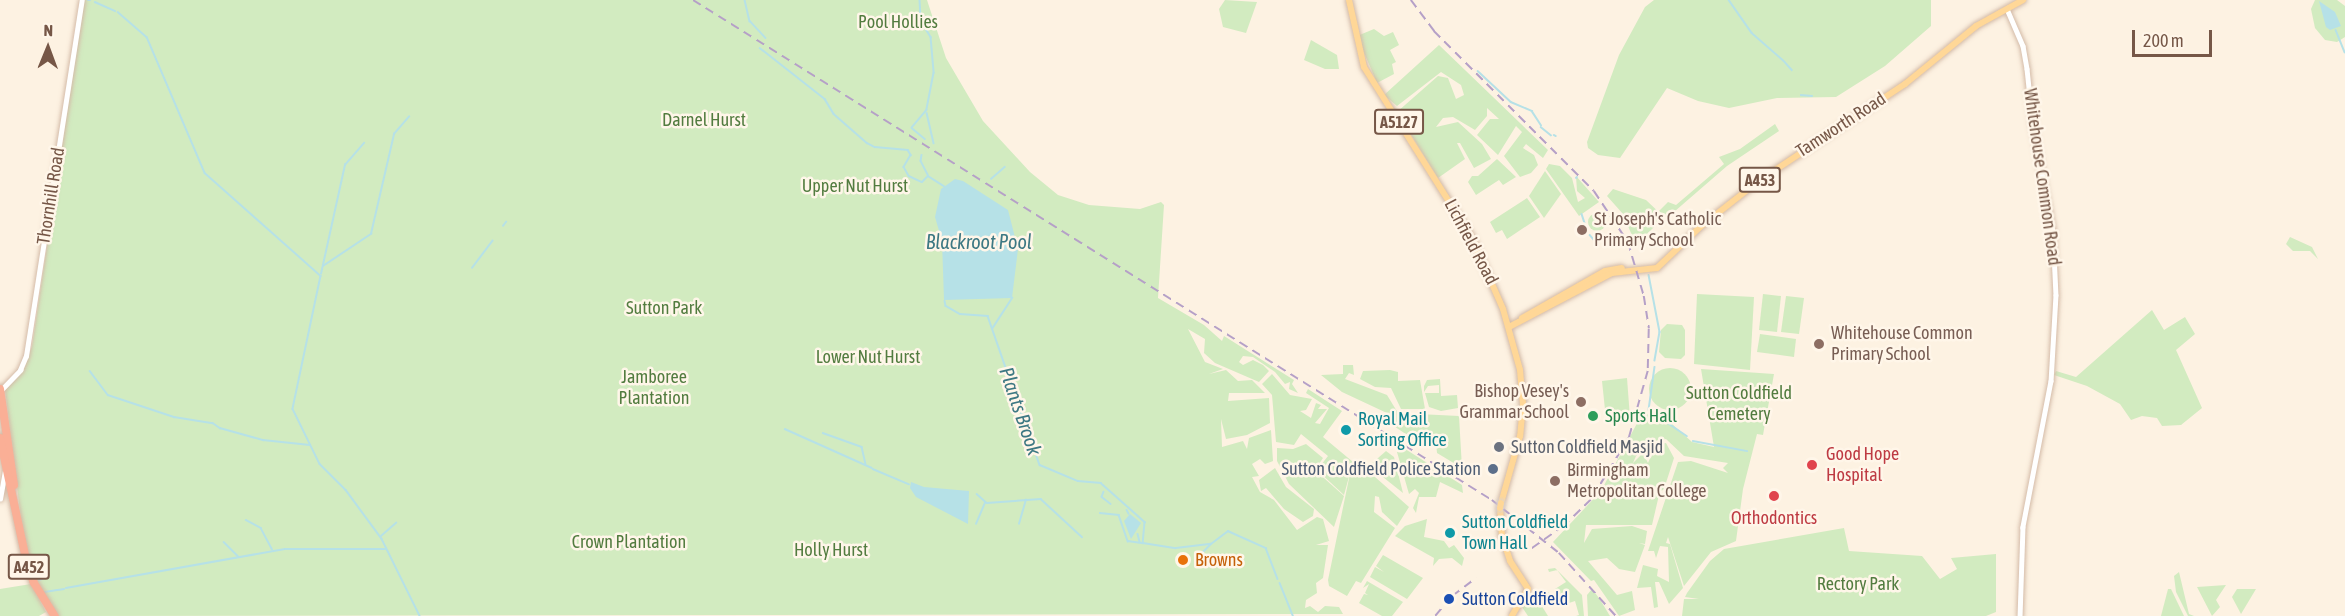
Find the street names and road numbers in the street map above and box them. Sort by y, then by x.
street label: Whitehouse Common Road [2019,87,2065,267]
street label: Tamworth Road [1792,88,1890,162]
road number: A5127 [1374,109,1424,135]
street label: Thornhill Road [33,146,69,246]
road number: A453 [1738,167,1782,193]
street label: Lichfield Road [1439,196,1503,288]
road number: A452 [6,554,51,580]

